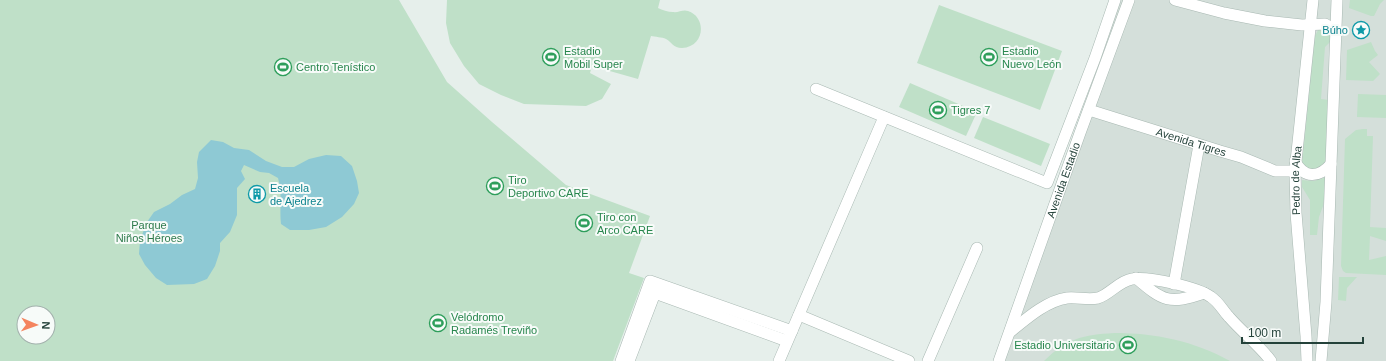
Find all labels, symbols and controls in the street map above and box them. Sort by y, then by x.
place icon: Búho [1351,20,1371,40]
place label: Búho [1322,24,1348,36]
place label: Estadio Mobil Super [564,45,623,70]
place label: Estadio Nuevo León [1002,45,1061,70]
sports icon: Estadio Mobil Super [541,47,561,67]
sports icon: Estadio Nuevo León [979,47,999,67]
sports icon: Centro Tenístico [273,57,293,77]
place label: Centro Tenístico [296,61,375,73]
sports icon: Tigres 7 [928,100,948,120]
place label: Tigres 7 [951,104,990,116]
street label: Avenida Tigres [1155,125,1228,159]
street label: Avenida Estadio [1044,141,1082,219]
street label: Pedro de Alba [1289,144,1304,215]
place label: Tiro Deportivo CARE [508,174,589,199]
sports icon: Tiro Deportivo CARE [485,176,505,196]
place label: Escuela de Ajedrez [270,182,322,207]
building icon: Escuela de Ajedrez [247,184,267,204]
place label: Tiro con Arco CARE [597,211,653,236]
sports icon: Tiro con Arco CARE [574,213,594,233]
park label: Parque Niños Héroes [116,219,183,244]
north arrow [16,305,56,345]
place label: Velódromo Radamés Treviño [451,311,537,336]
sports icon: Velódromo Radamés Treviño [428,313,448,333]
scale bar [1242,319,1363,345]
text: N [40,321,52,330]
text: 100 m [1248,326,1281,340]
sports icon: Estadio Universitario [1118,335,1138,355]
place label: Estadio Universitario [1014,339,1115,351]

